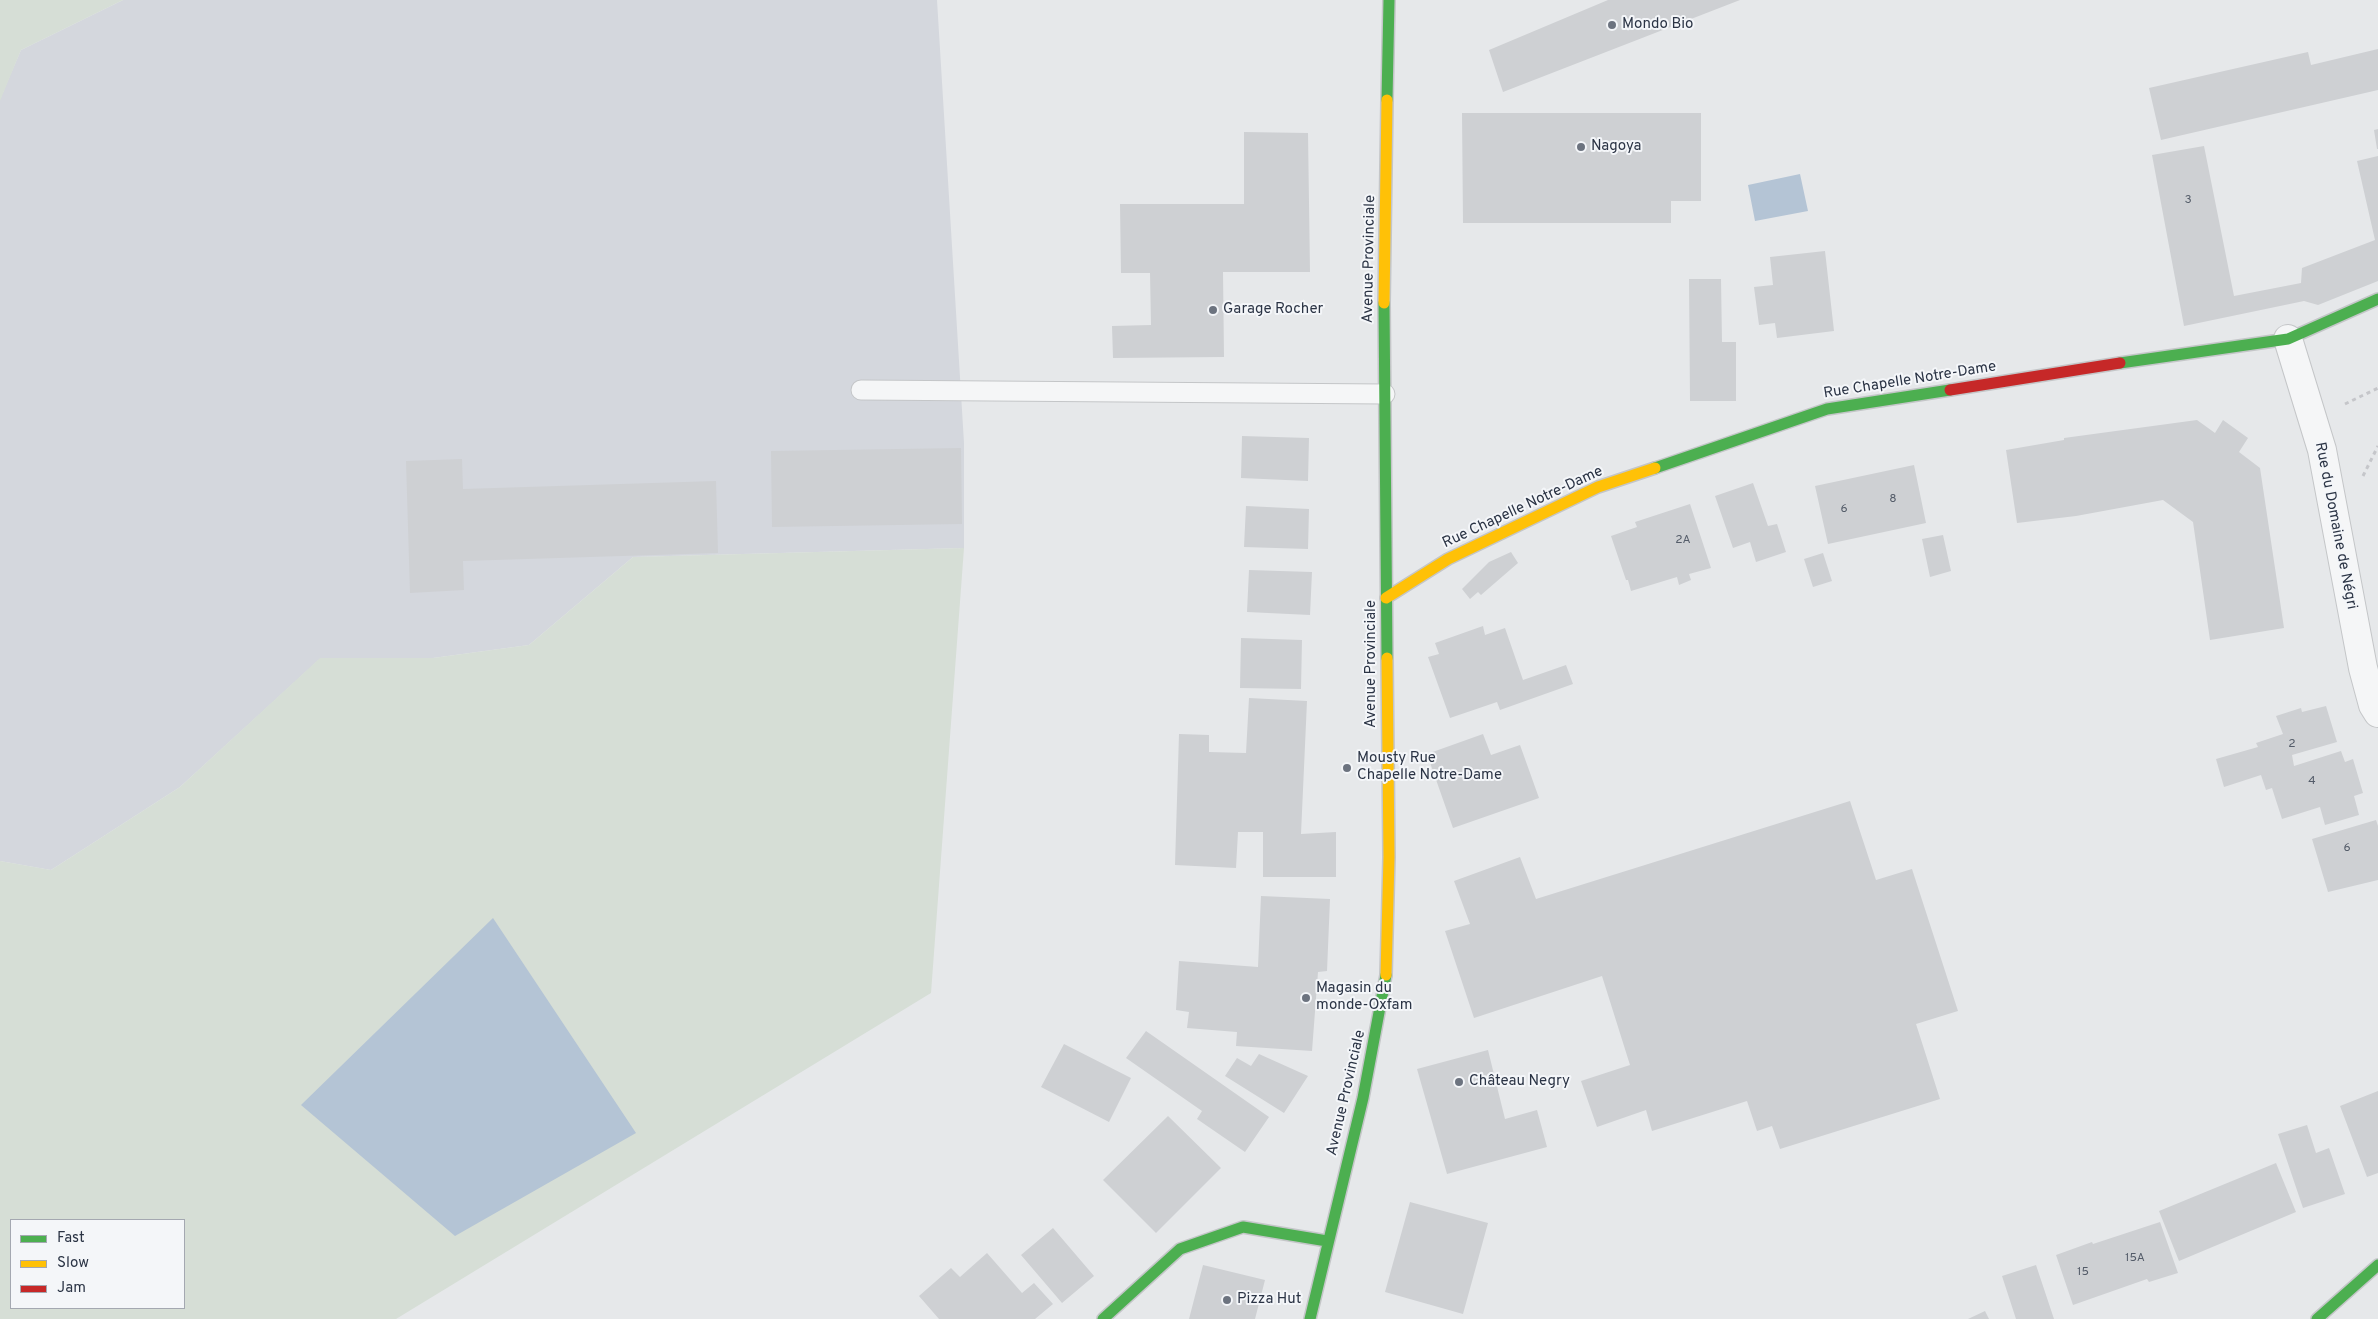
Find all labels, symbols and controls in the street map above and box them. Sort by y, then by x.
place label: Mondo Bio [1622,16,1693,34]
marker: Mondo Bio [1606,19,1618,31]
place label: Nagoya [1591,138,1641,156]
marker: Nagoya [1575,141,1587,153]
house number: 3 [2184,194,2192,208]
street label: Avenue Provinciale [1360,195,1380,323]
place label: Garage Rocher [1223,301,1323,319]
marker: Garage Rocher [1207,304,1219,316]
street label: Rue Chapelle Notre-Dame [1822,358,1998,404]
street label: Rue du Domaine de Négri [2310,441,2360,611]
street label: Rue Chapelle Notre-Dame [1440,463,1606,553]
house number: 8 [1889,493,1897,507]
house number: 6 [1840,503,1848,517]
house number: 2A [1675,534,1691,548]
street label: Avenue Provinciale [1363,600,1381,728]
house number: 2 [2288,738,2296,752]
place label: Mousty Rue Chapelle Notre-Dame [1357,750,1502,785]
marker: Mousty Rue Chapelle Notre-Dame [1341,762,1353,774]
house number: 4 [2308,775,2316,789]
house number: 6 [2343,842,2351,856]
place label: Magasin du monde-Oxfam [1316,980,1412,1015]
marker: Magasin du monde-Oxfam [1300,992,1312,1004]
street label: Avenue Provinciale [1324,1029,1370,1157]
place label: Château Negry [1469,1073,1570,1091]
marker: Château Negry [1453,1076,1465,1088]
legend [10,1219,185,1309]
text: Fast [57,1229,85,1248]
house number: 15A [2125,1252,2145,1266]
text: Slow [57,1254,89,1273]
house number: 15 [2077,1266,2089,1280]
text: Jam [57,1279,86,1298]
place label: Pizza Hut [1237,1291,1301,1309]
marker: Pizza Hut [1221,1294,1233,1306]

